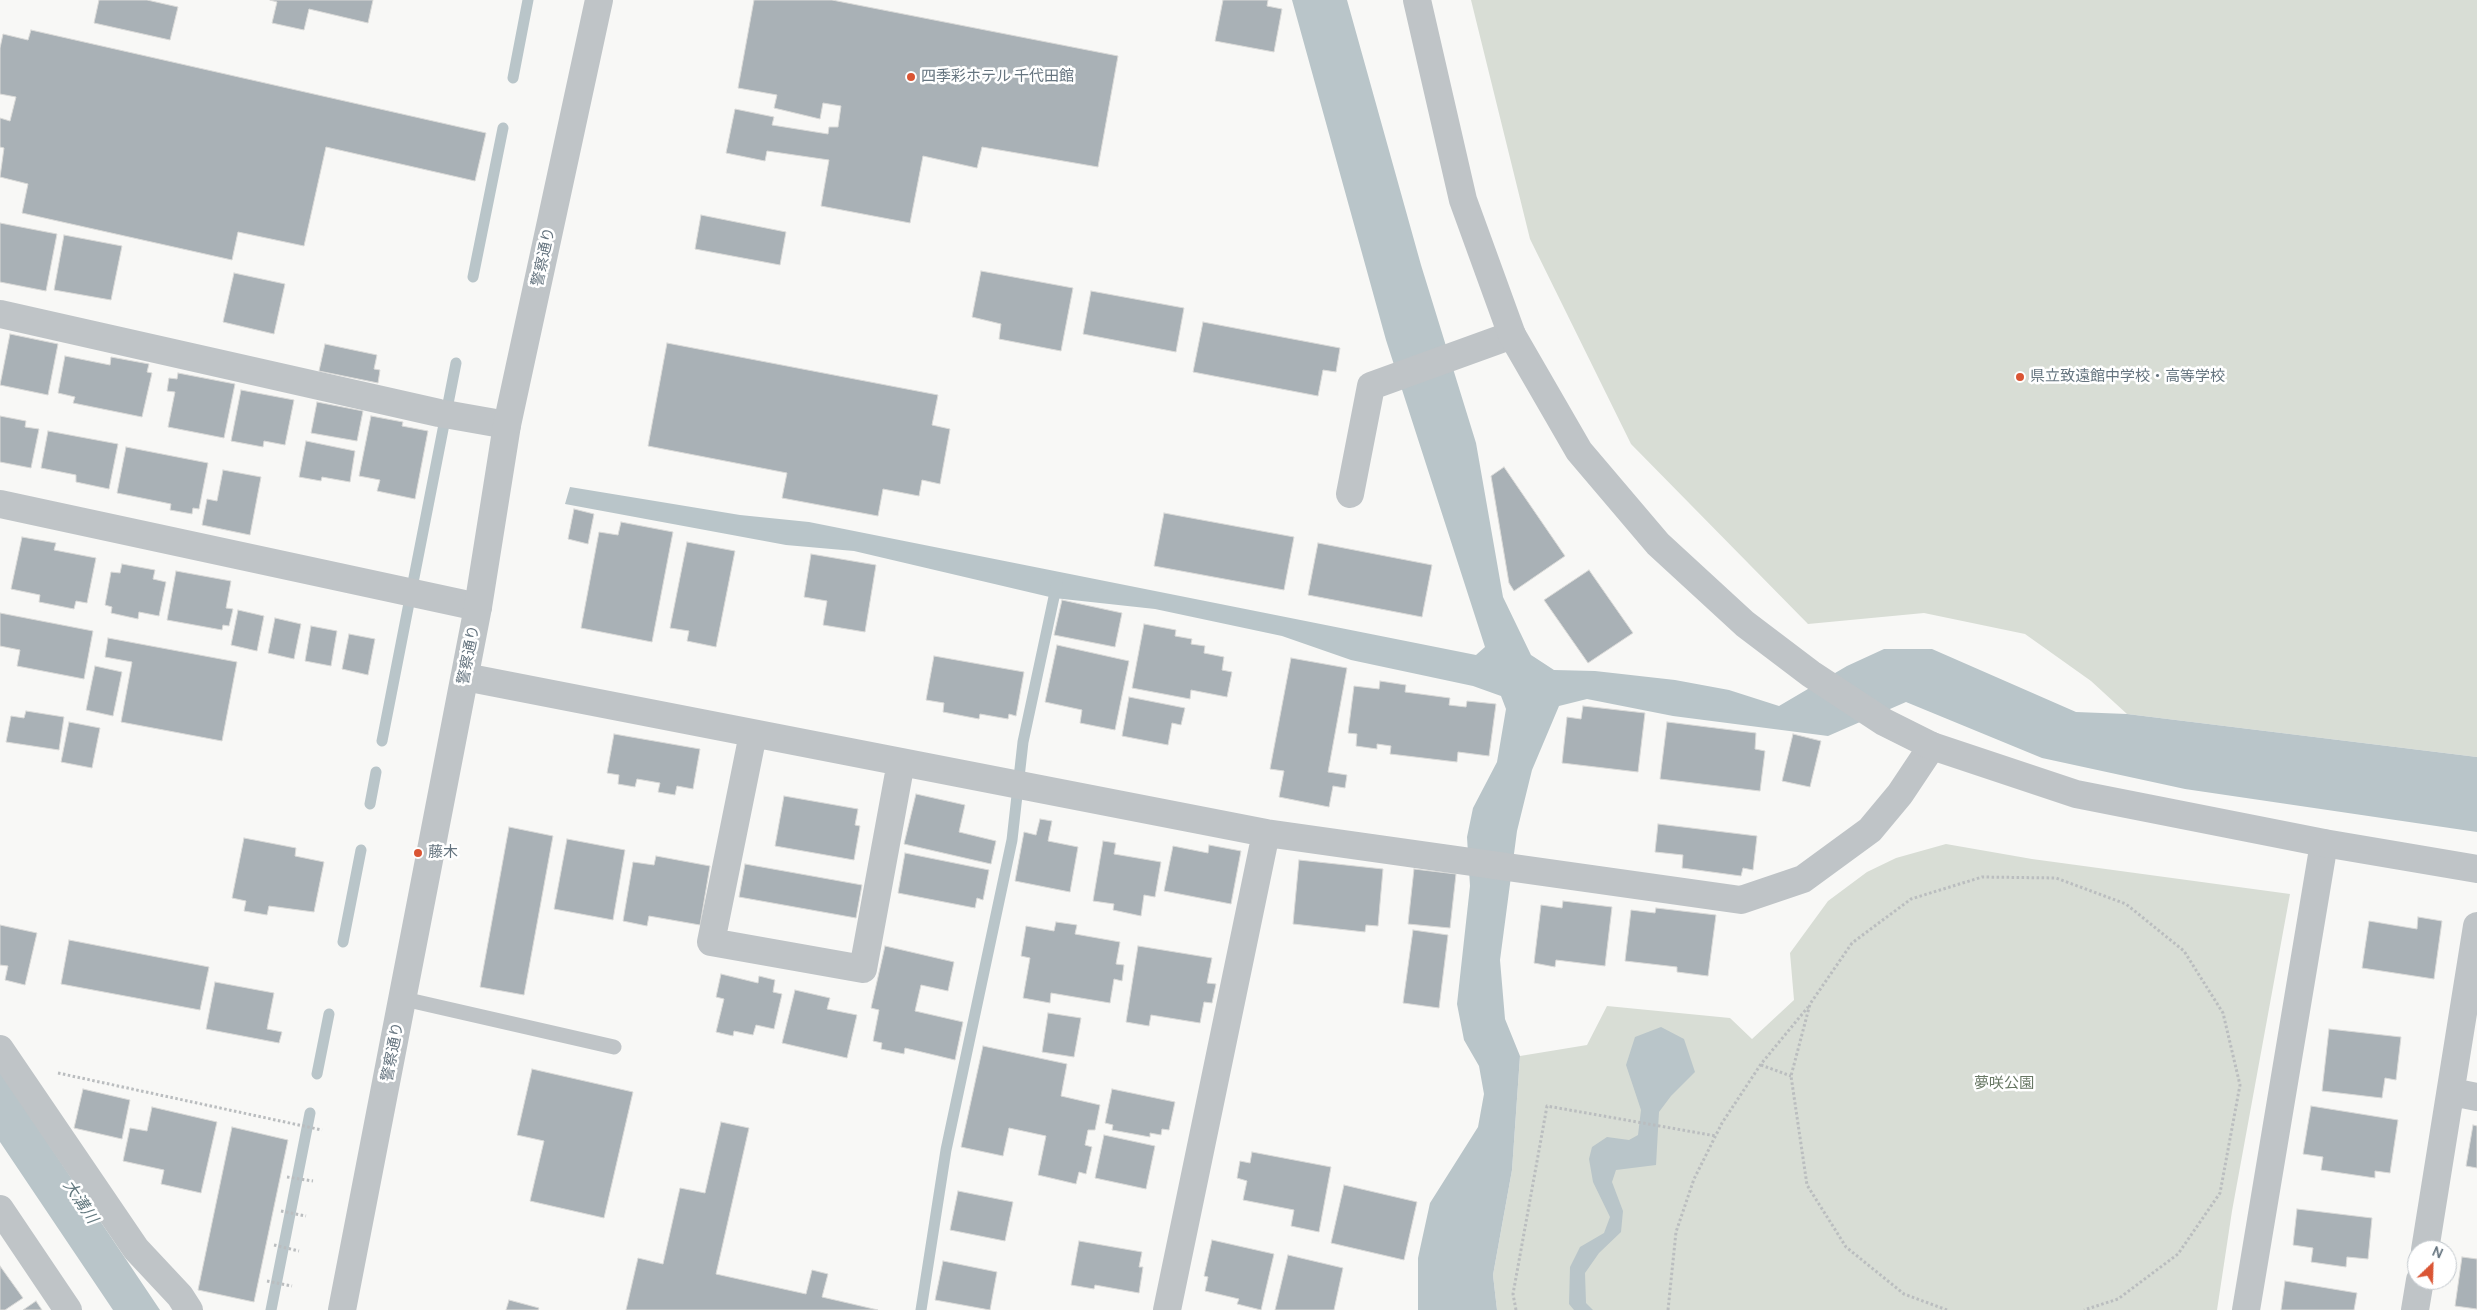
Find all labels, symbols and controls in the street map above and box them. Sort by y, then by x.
place label: 四季彩ホテル 千代田館 [921,68,1074,86]
marker: 四季彩ホテル 千代田館 [905,71,917,83]
street label: 警察通り [529,226,559,288]
place label: 県立致遠館中学校・高等学校 [2030,368,2225,386]
marker: 県立致遠館中学校・高等学校 [2014,371,2026,383]
street label: 警察通り [454,624,484,686]
place label: 藤木 [428,844,458,862]
marker: 藤木 [412,847,424,859]
street label: 警察通り [378,1021,408,1083]
park label: 夢咲公園 [1974,1075,2034,1093]
water label: 大溝川 [59,1177,101,1227]
north arrow [2407,1240,2457,1290]
text: N [2429,1241,2446,1262]

